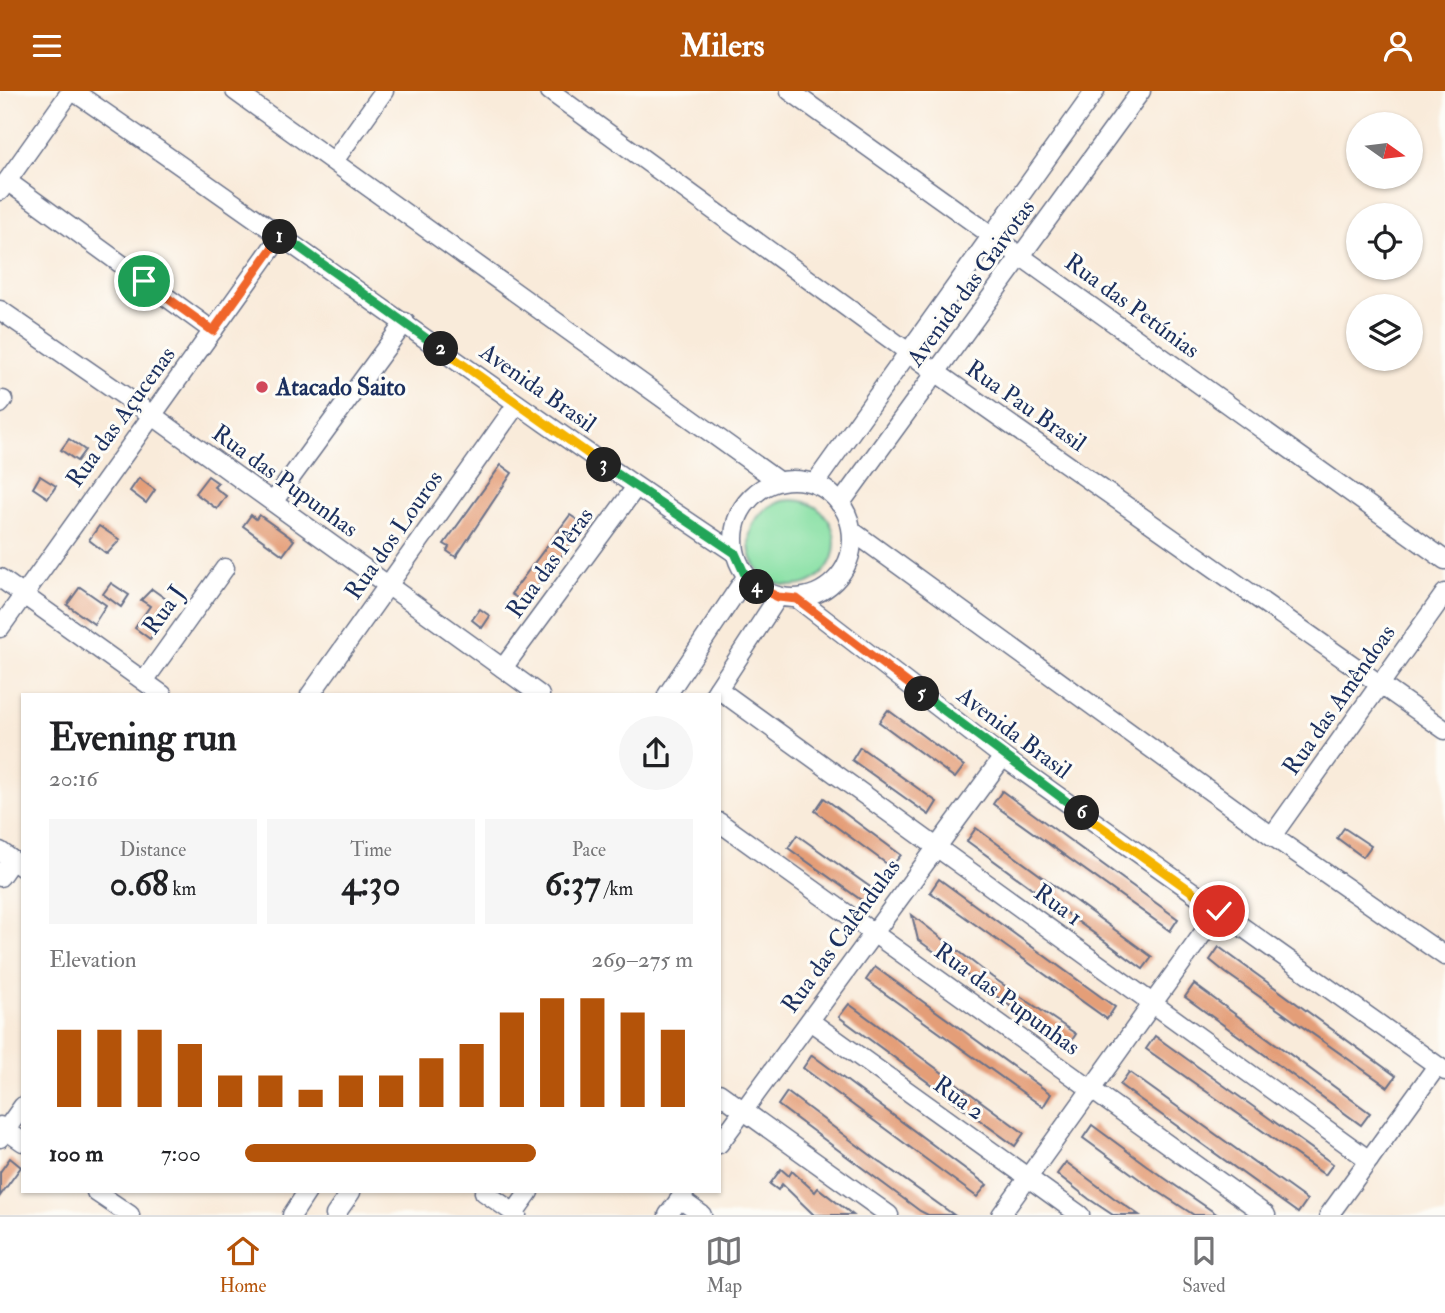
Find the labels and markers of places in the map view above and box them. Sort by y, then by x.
pin: 1 [262,219,298,255]
pin [114,251,174,311]
pin: 2 [424,331,458,367]
place label: Atacado Saito [275,372,406,403]
marker: Atacado Saito [254,379,270,395]
pin: 3 [586,447,622,483]
pin: 4 [740,569,774,605]
pin: 5 [904,677,940,711]
pin: 6 [1064,795,1100,831]
pin [1189,881,1249,941]

